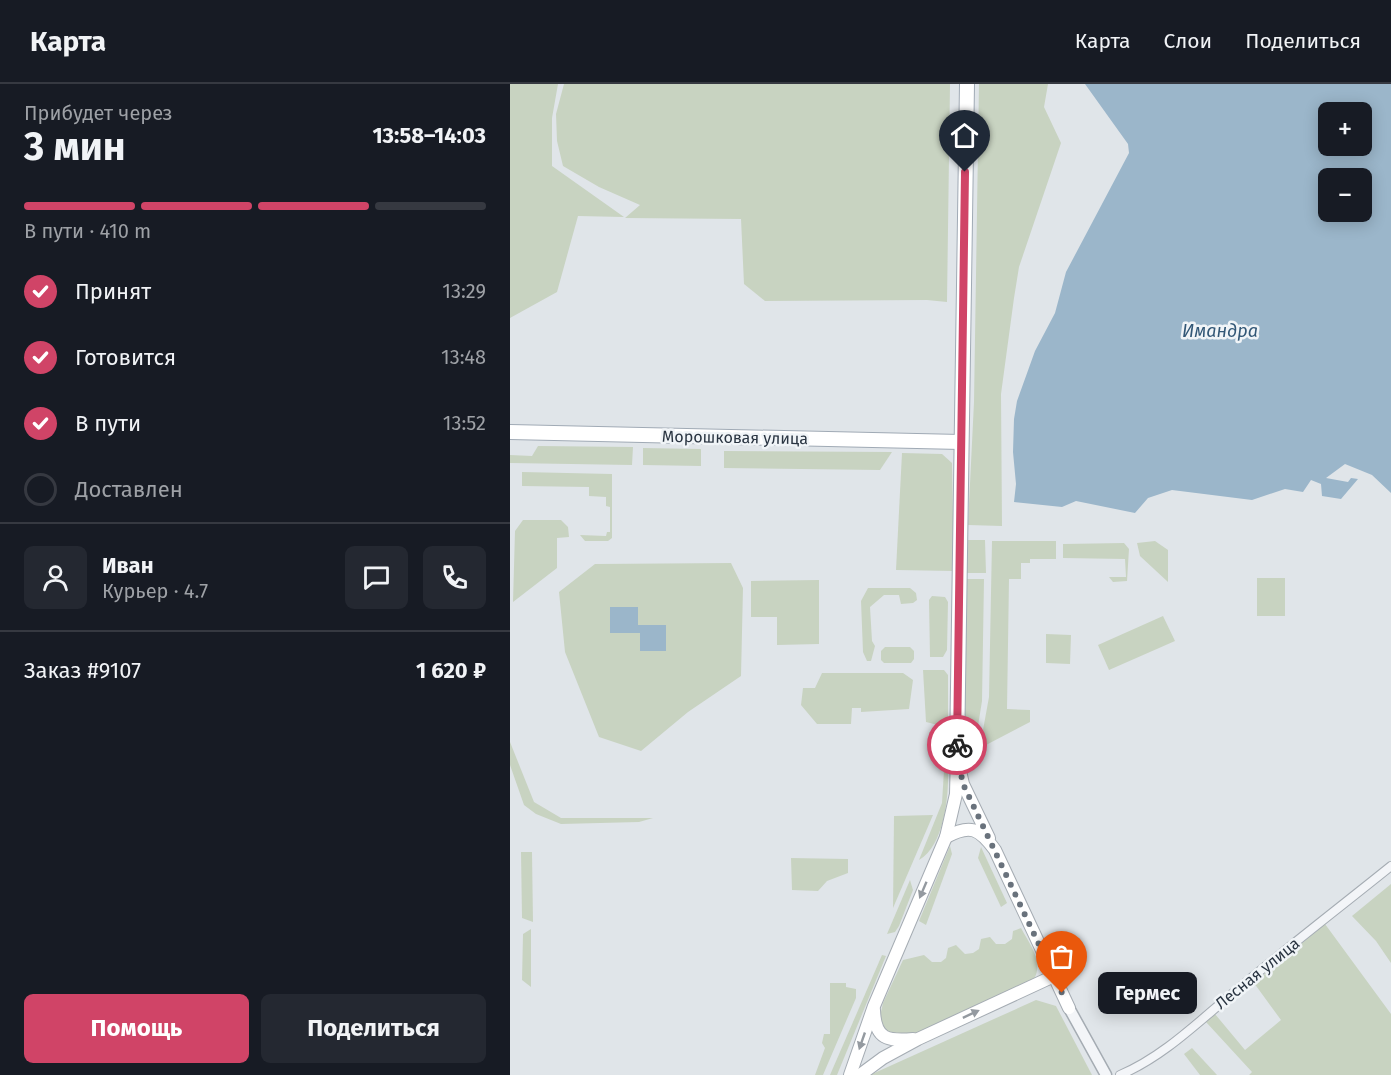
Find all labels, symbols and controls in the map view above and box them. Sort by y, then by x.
text: Карта [30,25,106,58]
text: Карта [1075,28,1131,54]
text: Слои [1164,28,1212,54]
text: Поделиться [1245,28,1361,54]
text: Прибудет через [24,101,173,125]
map controls [1318,102,1372,222]
button: + [1318,102,1372,156]
pin [939,110,990,172]
icon: home [948,119,981,152]
text: 13:58–14:03 [372,122,486,149]
text: 3 мин [24,124,126,170]
button: − [1318,168,1372,222]
text: В пути · 410 m [24,219,151,243]
icon: check [24,275,57,308]
text: Принят [75,278,151,305]
text: 13:29 [442,279,486,303]
water label: Имандра [1182,320,1258,342]
icon: check [24,341,57,374]
text: Готовится [75,344,176,371]
text: 13:48 [441,345,486,369]
icon: check [24,407,57,440]
text: В пути [75,410,141,437]
text: 13:52 [443,411,486,435]
street label: Морошковая улица [662,427,808,448]
text: Доставлен [75,476,183,503]
button: person [24,546,87,609]
button: chat [345,546,408,609]
button: phone [423,546,486,609]
text: Иван [102,552,154,579]
text: Курьер · 4.7 [102,579,208,603]
text: Заказ #9107 [24,657,141,684]
text: 1 620 ₽ [416,657,486,684]
courier [927,715,987,775]
icon: bike [941,729,974,762]
one-way arrow [918,882,928,900]
pin [1036,931,1087,993]
street label: Лесная улица [1211,934,1303,1013]
icon: bag [1045,940,1078,973]
callout: Гермес [1098,972,1197,1014]
text: Гермес [1115,981,1180,1005]
button: Помощь [24,994,249,1063]
button: Поделиться [261,994,486,1063]
one-way arrow [963,1010,980,1019]
one-way arrow [856,1032,866,1050]

